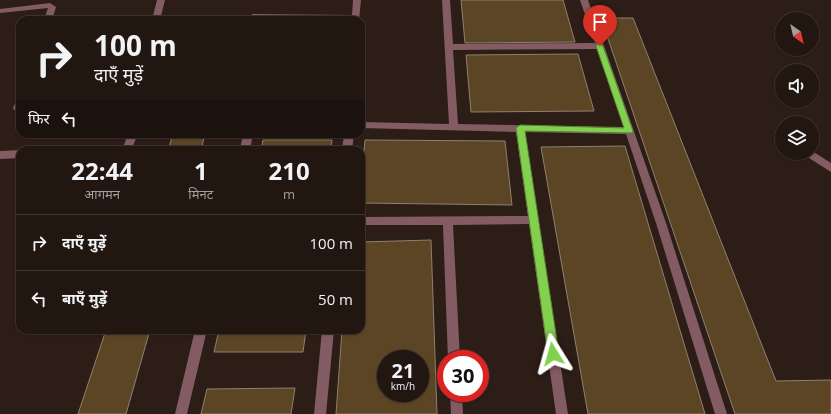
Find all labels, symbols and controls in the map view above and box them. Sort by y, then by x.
pin [583,5,617,46]
icon: arrive [589,11,611,33]
north arrow [775,12,819,56]
map controls [775,12,819,160]
text: 100 m [94,26,177,64]
icon: right [28,32,80,84]
text: दाएँ मुड़ें [94,62,143,86]
button: sound [775,64,819,108]
text: फिर [28,108,50,128]
icon: left [58,108,80,130]
button: layers [775,116,819,160]
text: 22:44 [71,154,133,187]
text: 1 [194,154,208,187]
text: 210 [269,154,310,187]
text: आगमन [84,185,120,203]
text: मिनट [188,185,213,203]
text: m [283,185,295,203]
icon: right [28,232,50,254]
text: दाएँ मुड़ें [62,232,106,252]
text: 100 m [309,233,353,253]
icon: left [28,288,50,310]
text: बाएँ मुड़ें [62,288,107,308]
text: 50 m [318,289,353,309]
position arrow [532,333,574,375]
speed limit sign: 30 [437,350,489,402]
text: 21 [392,357,414,384]
text: km/h [391,379,415,393]

